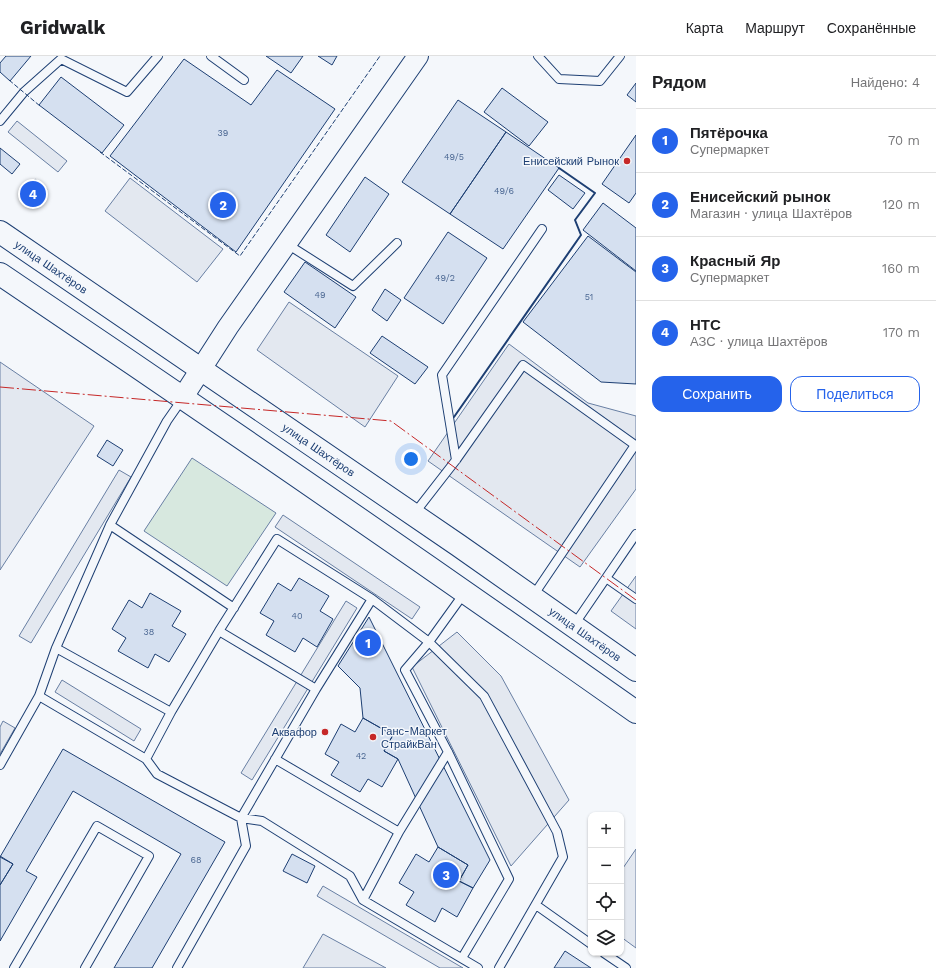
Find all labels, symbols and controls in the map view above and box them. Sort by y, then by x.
text: Gridwalk [20,16,105,39]
text: Карта [686,20,723,36]
text: Маршрут [745,20,805,36]
text: Сохранённые [827,20,916,36]
text: Рядом [652,72,707,92]
text: Найдено: 4 [851,75,920,90]
text: Пятёрочка [690,124,768,142]
house number: 39 [218,128,228,138]
text: 1 [662,133,668,148]
text: 70 m [888,133,920,148]
text: Супермаркет [690,142,769,157]
house number: 49/5 [444,152,464,162]
place label: Енисейский Рынок [523,155,619,168]
marker: Енисейский Рынок [622,156,632,166]
pin: 4 [20,179,46,209]
house number: 49/6 [494,186,514,196]
text: Енисейский рынок [690,188,830,206]
pin: 2 [210,190,236,220]
text: 2 [661,197,669,212]
text: 120 m [882,197,920,212]
text: Магазин · улица Шахтёров [690,206,852,221]
street label: улица Шахтёров [12,238,90,296]
text: Красный Яр [690,252,780,270]
text: 3 [661,261,669,276]
text: 160 m [882,261,920,276]
text: Супермаркет [690,270,769,285]
house number: 49/2 [435,273,455,283]
house number: 49 [314,290,326,300]
house number: 51 [585,292,593,302]
text: НТС [690,316,721,334]
text: 4 [661,325,669,340]
text: 170 m [883,325,920,340]
text: АЗС · улица Шахтёров [690,334,828,349]
button: Сохранить [652,376,782,412]
button: Поделиться [790,376,920,412]
street label: улица Шахтёров [280,420,358,479]
your location [401,449,421,469]
street label: улица Шахтёров [547,605,624,664]
house number: 40 [291,611,303,621]
house number: 38 [144,627,154,637]
pin: 1 [355,628,381,658]
place label: Ганс-Маркет СтрайкВан [381,725,447,751]
place label: Аквафор [272,726,317,739]
marker: Аквафор [320,727,330,737]
marker: Ганс-Маркет СтрайкВан [368,732,378,742]
house number: 42 [356,751,366,761]
map controls [588,812,624,956]
button: + [588,812,624,848]
button: − [588,848,624,884]
house number: 68 [190,855,202,865]
pin: 3 [433,860,459,890]
button: locate [588,884,624,920]
button: layers [588,920,624,956]

